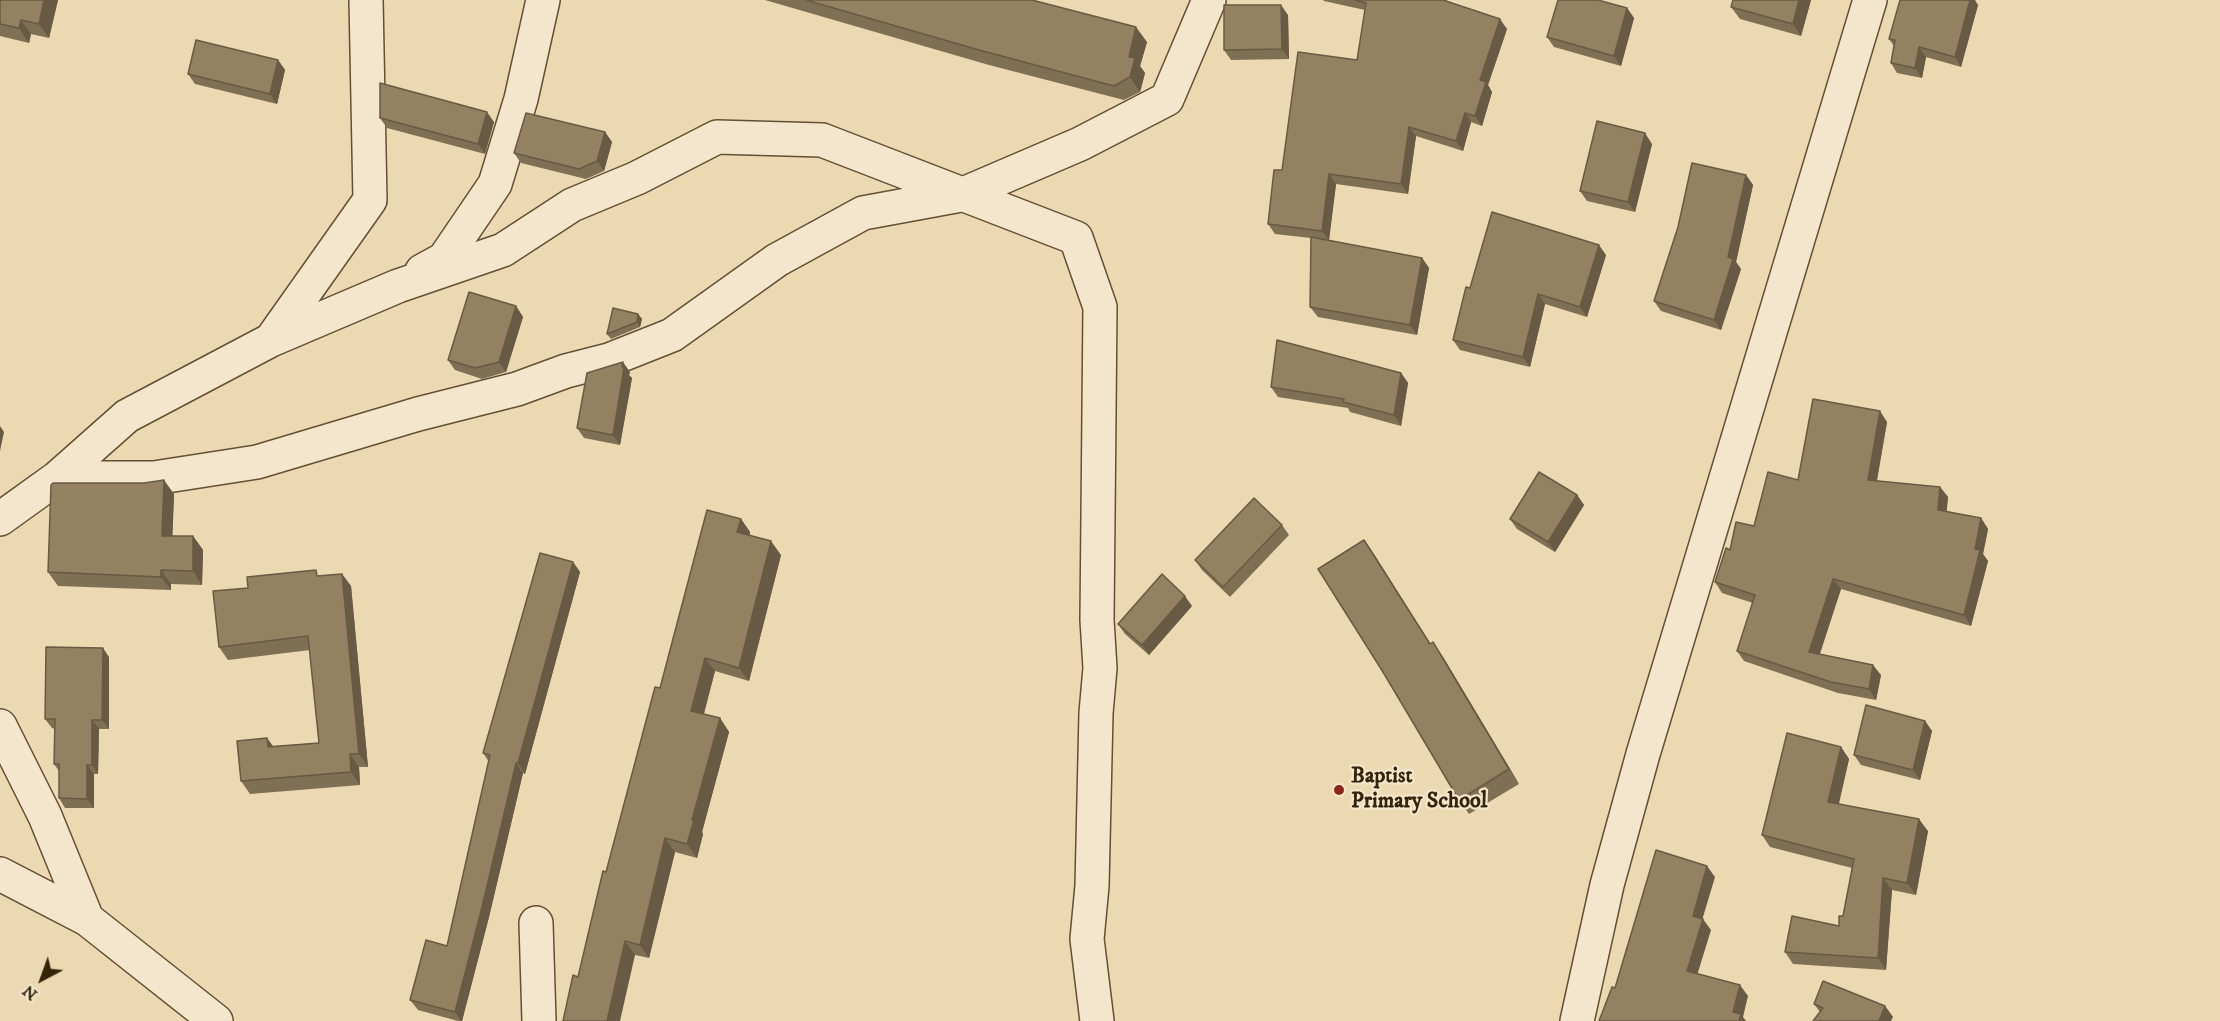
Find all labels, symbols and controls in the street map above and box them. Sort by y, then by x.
place label: Baptist Primary School [1351,764,1487,816]
marker: Baptist Primary School [1332,783,1346,797]
north arrow [12,949,72,1009]
text: N [19,981,42,1004]

